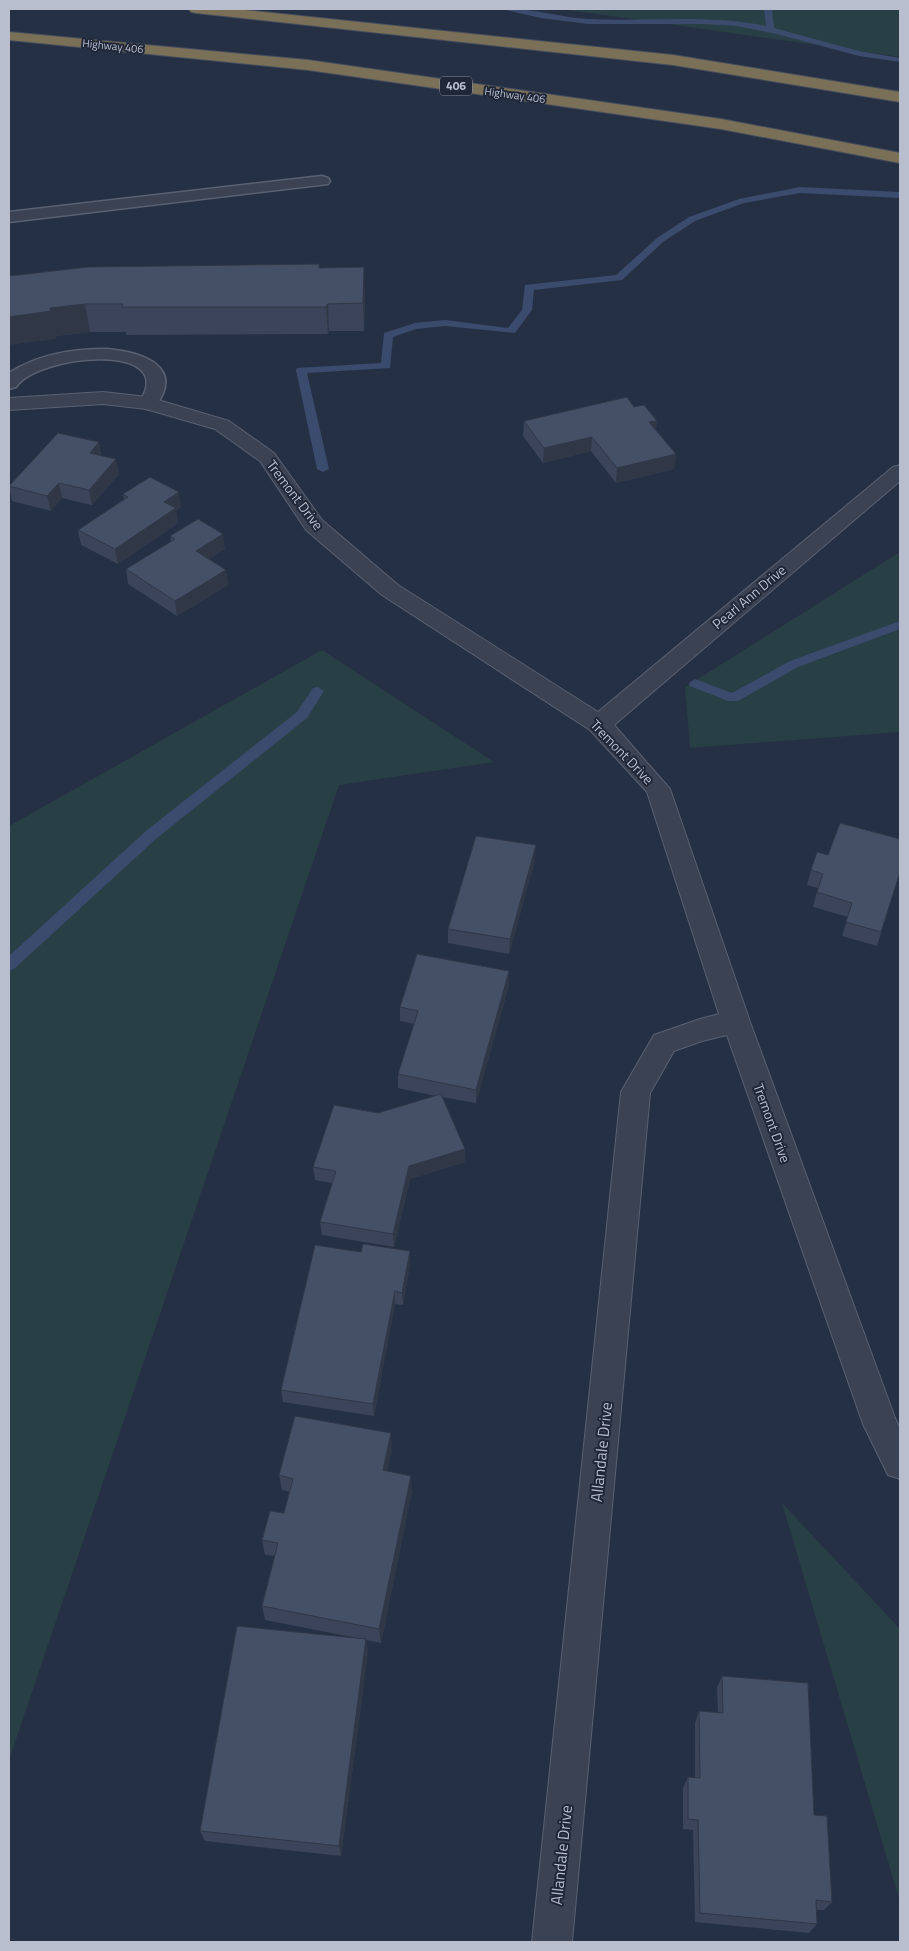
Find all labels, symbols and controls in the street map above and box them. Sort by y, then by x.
street label: Highway 406 [82,35,144,57]
road number: 406 [440,76,472,95]
street label: Highway 406 [484,83,546,107]
street label: Tremont Drive [262,455,329,534]
street label: Pearl Ann Drive [707,559,790,634]
street label: Tremont Drive [586,714,659,789]
street label: Tremont Drive [748,1080,797,1165]
street label: Allandale Drive [584,1401,618,1503]
street label: Allandale Drive [544,1804,578,1906]

